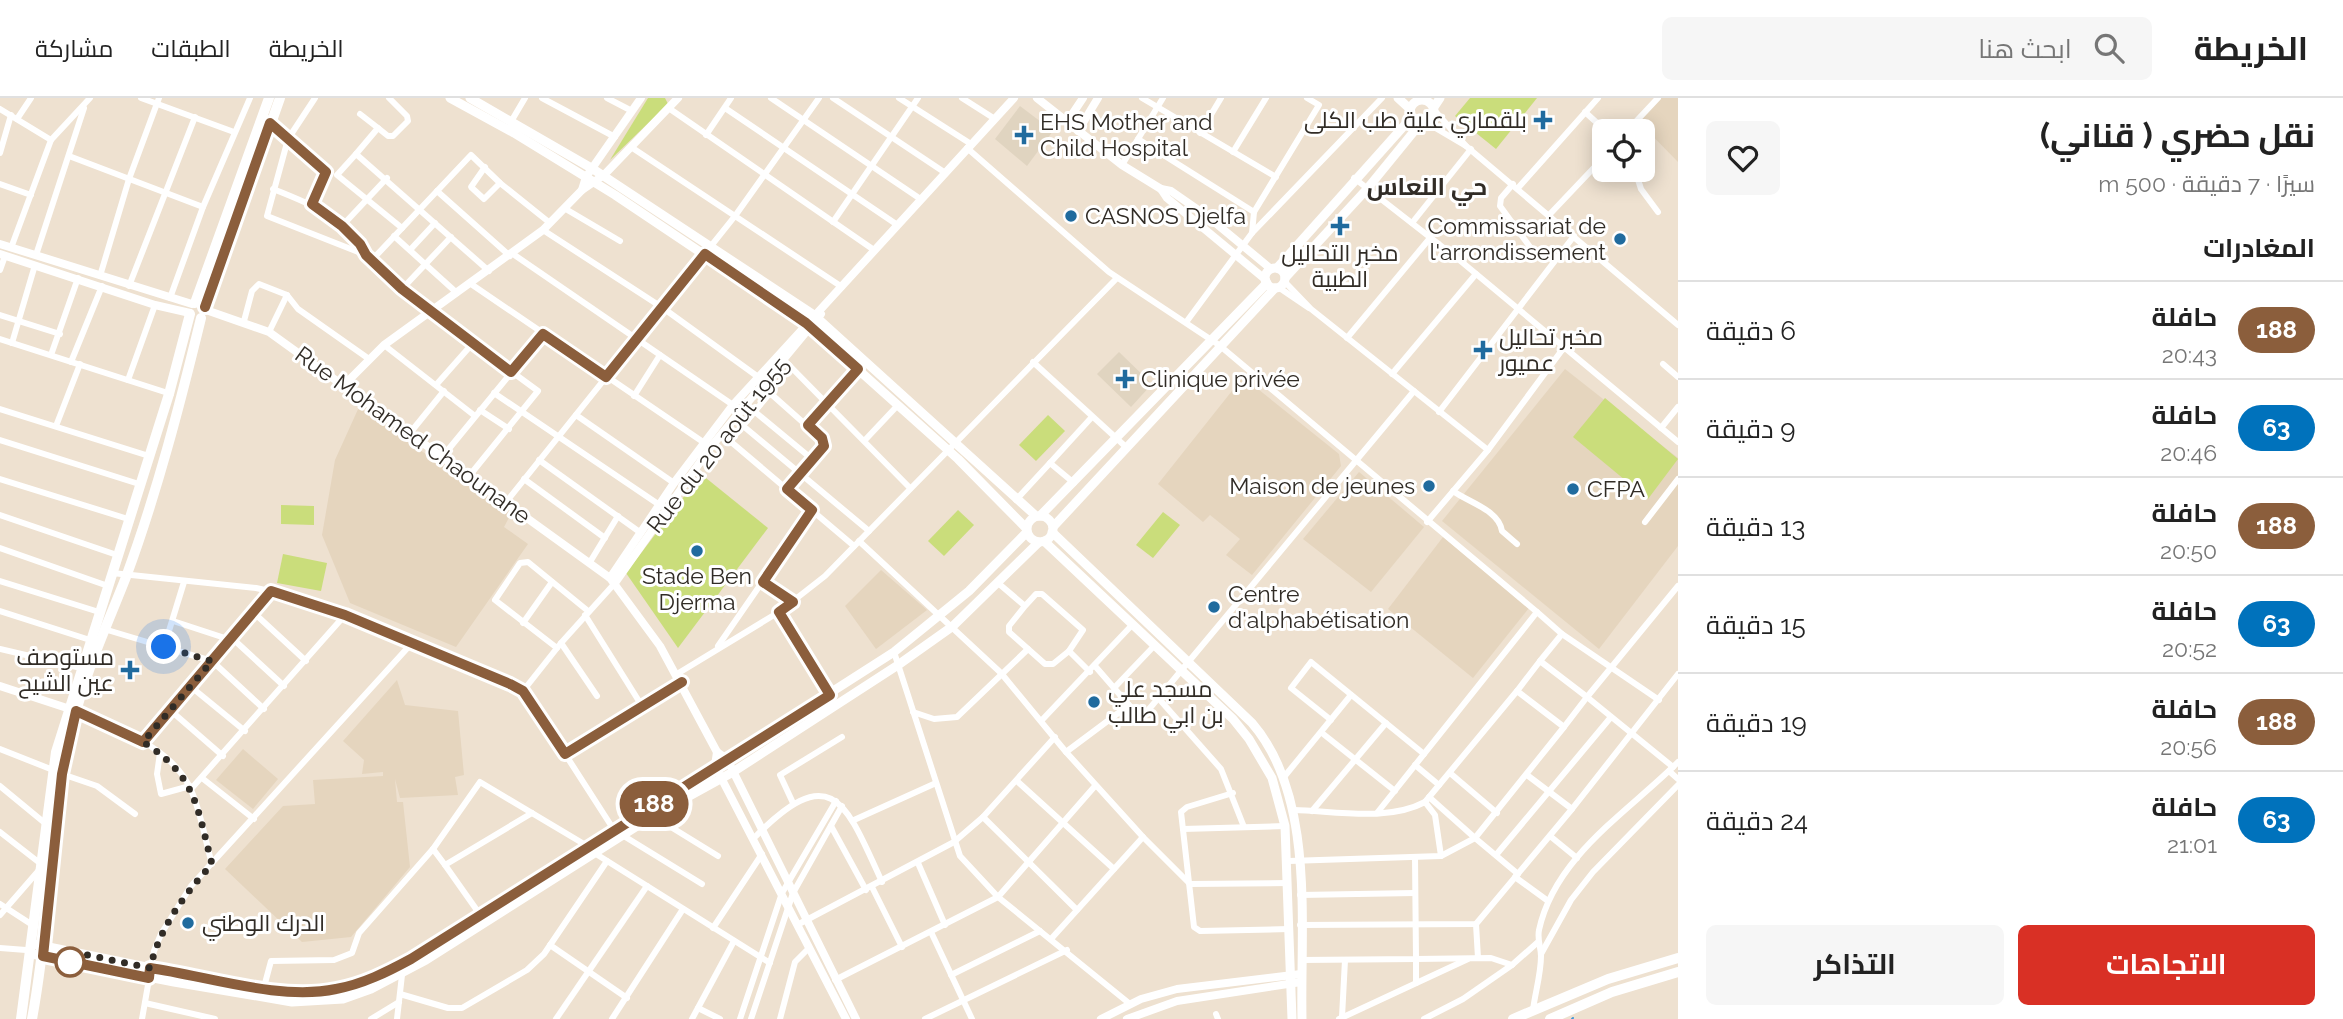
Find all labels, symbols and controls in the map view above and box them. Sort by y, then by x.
search box [1662,17,2152,80]
icon: search [2090,29,2128,67]
text: الخريطة [2194,29,2308,68]
text: مشاركة [35,34,113,63]
text: الطبقات [151,34,231,63]
text: الخريطة [269,34,344,63]
text: ابحث هنا [1978,34,2072,64]
place label: بلقماري علية طب الكلى [1304,106,1527,138]
place label: EHS Mother and Child Hospital [1040,108,1213,161]
marker: بلقماري علية طب الكلى [1533,110,1553,130]
text: نقل حضري ( قناني) [2040,116,2315,155]
map controls [1592,119,1655,182]
button: locate [1592,119,1655,182]
button: heart [1706,121,1780,195]
marker: EHS Mother and Child Hospital [1014,125,1034,145]
text: سيرًا · 7 دقيقة · 500 m [2098,170,2315,197]
district label: حي النعاس [1367,172,1487,206]
place label: CASNOS Djelfa [1085,202,1246,229]
marker: CASNOS Djelfa [1063,208,1079,224]
place label: Commissariat de l'arrondissement [1428,212,1606,265]
marker: مخبر التحاليل الطبية [1330,216,1350,236]
marker: Commissariat de l'arrondissement [1612,231,1628,247]
text: المغادرات [2203,233,2315,263]
place label: مخبر التحاليل الطبية [1281,239,1399,292]
text: حافلة [2152,302,2217,332]
text: 188 [2256,315,2297,344]
text: 6 دقيقة [1706,316,1796,346]
place label: مخبر تحاليل عميور [1497,323,1603,376]
street label: Rue Mohamed Chaounane [290,340,536,529]
marker: مخبر تحاليل عميور [1473,340,1493,360]
text: 20:43 [2162,341,2217,368]
street label: Rue du 20 août 1955 [641,351,795,538]
place label: Clinique privée [1141,365,1300,392]
marker: Clinique privée [1115,369,1135,389]
text: حافلة [2152,400,2217,430]
text: 63 [2263,413,2290,442]
text: 9 دقيقة [1706,414,1796,444]
text: 20:46 [2160,439,2217,466]
place label: Maison de jeunes [1229,472,1415,499]
place label: CFPA [1587,475,1645,502]
marker: Maison de jeunes [1421,478,1437,494]
marker: CFPA [1565,481,1581,497]
text: حافلة [2152,498,2217,528]
text: 188 [2256,511,2297,540]
text: 13 دقيقة [1706,512,1805,542]
text: 20:50 [2160,537,2217,564]
marker: Stade Ben Djerma [689,543,705,559]
place label: Stade Ben Djerma [642,562,752,615]
place label: Centre d'alphabétisation [1228,580,1409,633]
text: حافلة [2152,596,2217,626]
marker: Centre d'alphabétisation [1206,599,1222,615]
text: 63 [2263,609,2290,638]
text: 15 دقيقة [1706,610,1806,640]
your location [146,629,181,664]
text: 20:52 [2162,635,2217,662]
place label: مستوصف عين الشيح [16,643,114,699]
marker: مستوصف عين الشيح [120,660,140,680]
place label: مسجد علي بن ابي طالب [1108,675,1224,733]
marker: مسجد علي بن ابي طالب [1086,694,1102,710]
text: حافلة [2152,694,2217,724]
text: 188 [2256,707,2297,736]
text: 19 دقيقة [1706,708,1807,738]
text: 20:56 [2160,733,2217,760]
line badge: 188 [614,781,694,827]
text: 188 [634,789,674,818]
text: حافلة [2152,792,2217,822]
text: 63 [2263,805,2290,834]
text: 24 دقيقة [1706,806,1808,836]
text: 21:01 [2167,831,2217,858]
place label: الدرك الوطني [202,909,325,941]
marker: الدرك الوطني [180,915,196,931]
button: التذاكر [1706,925,2004,1005]
button: الاتجاهات [2018,925,2315,1005]
unlabelled marker [55,947,85,977]

